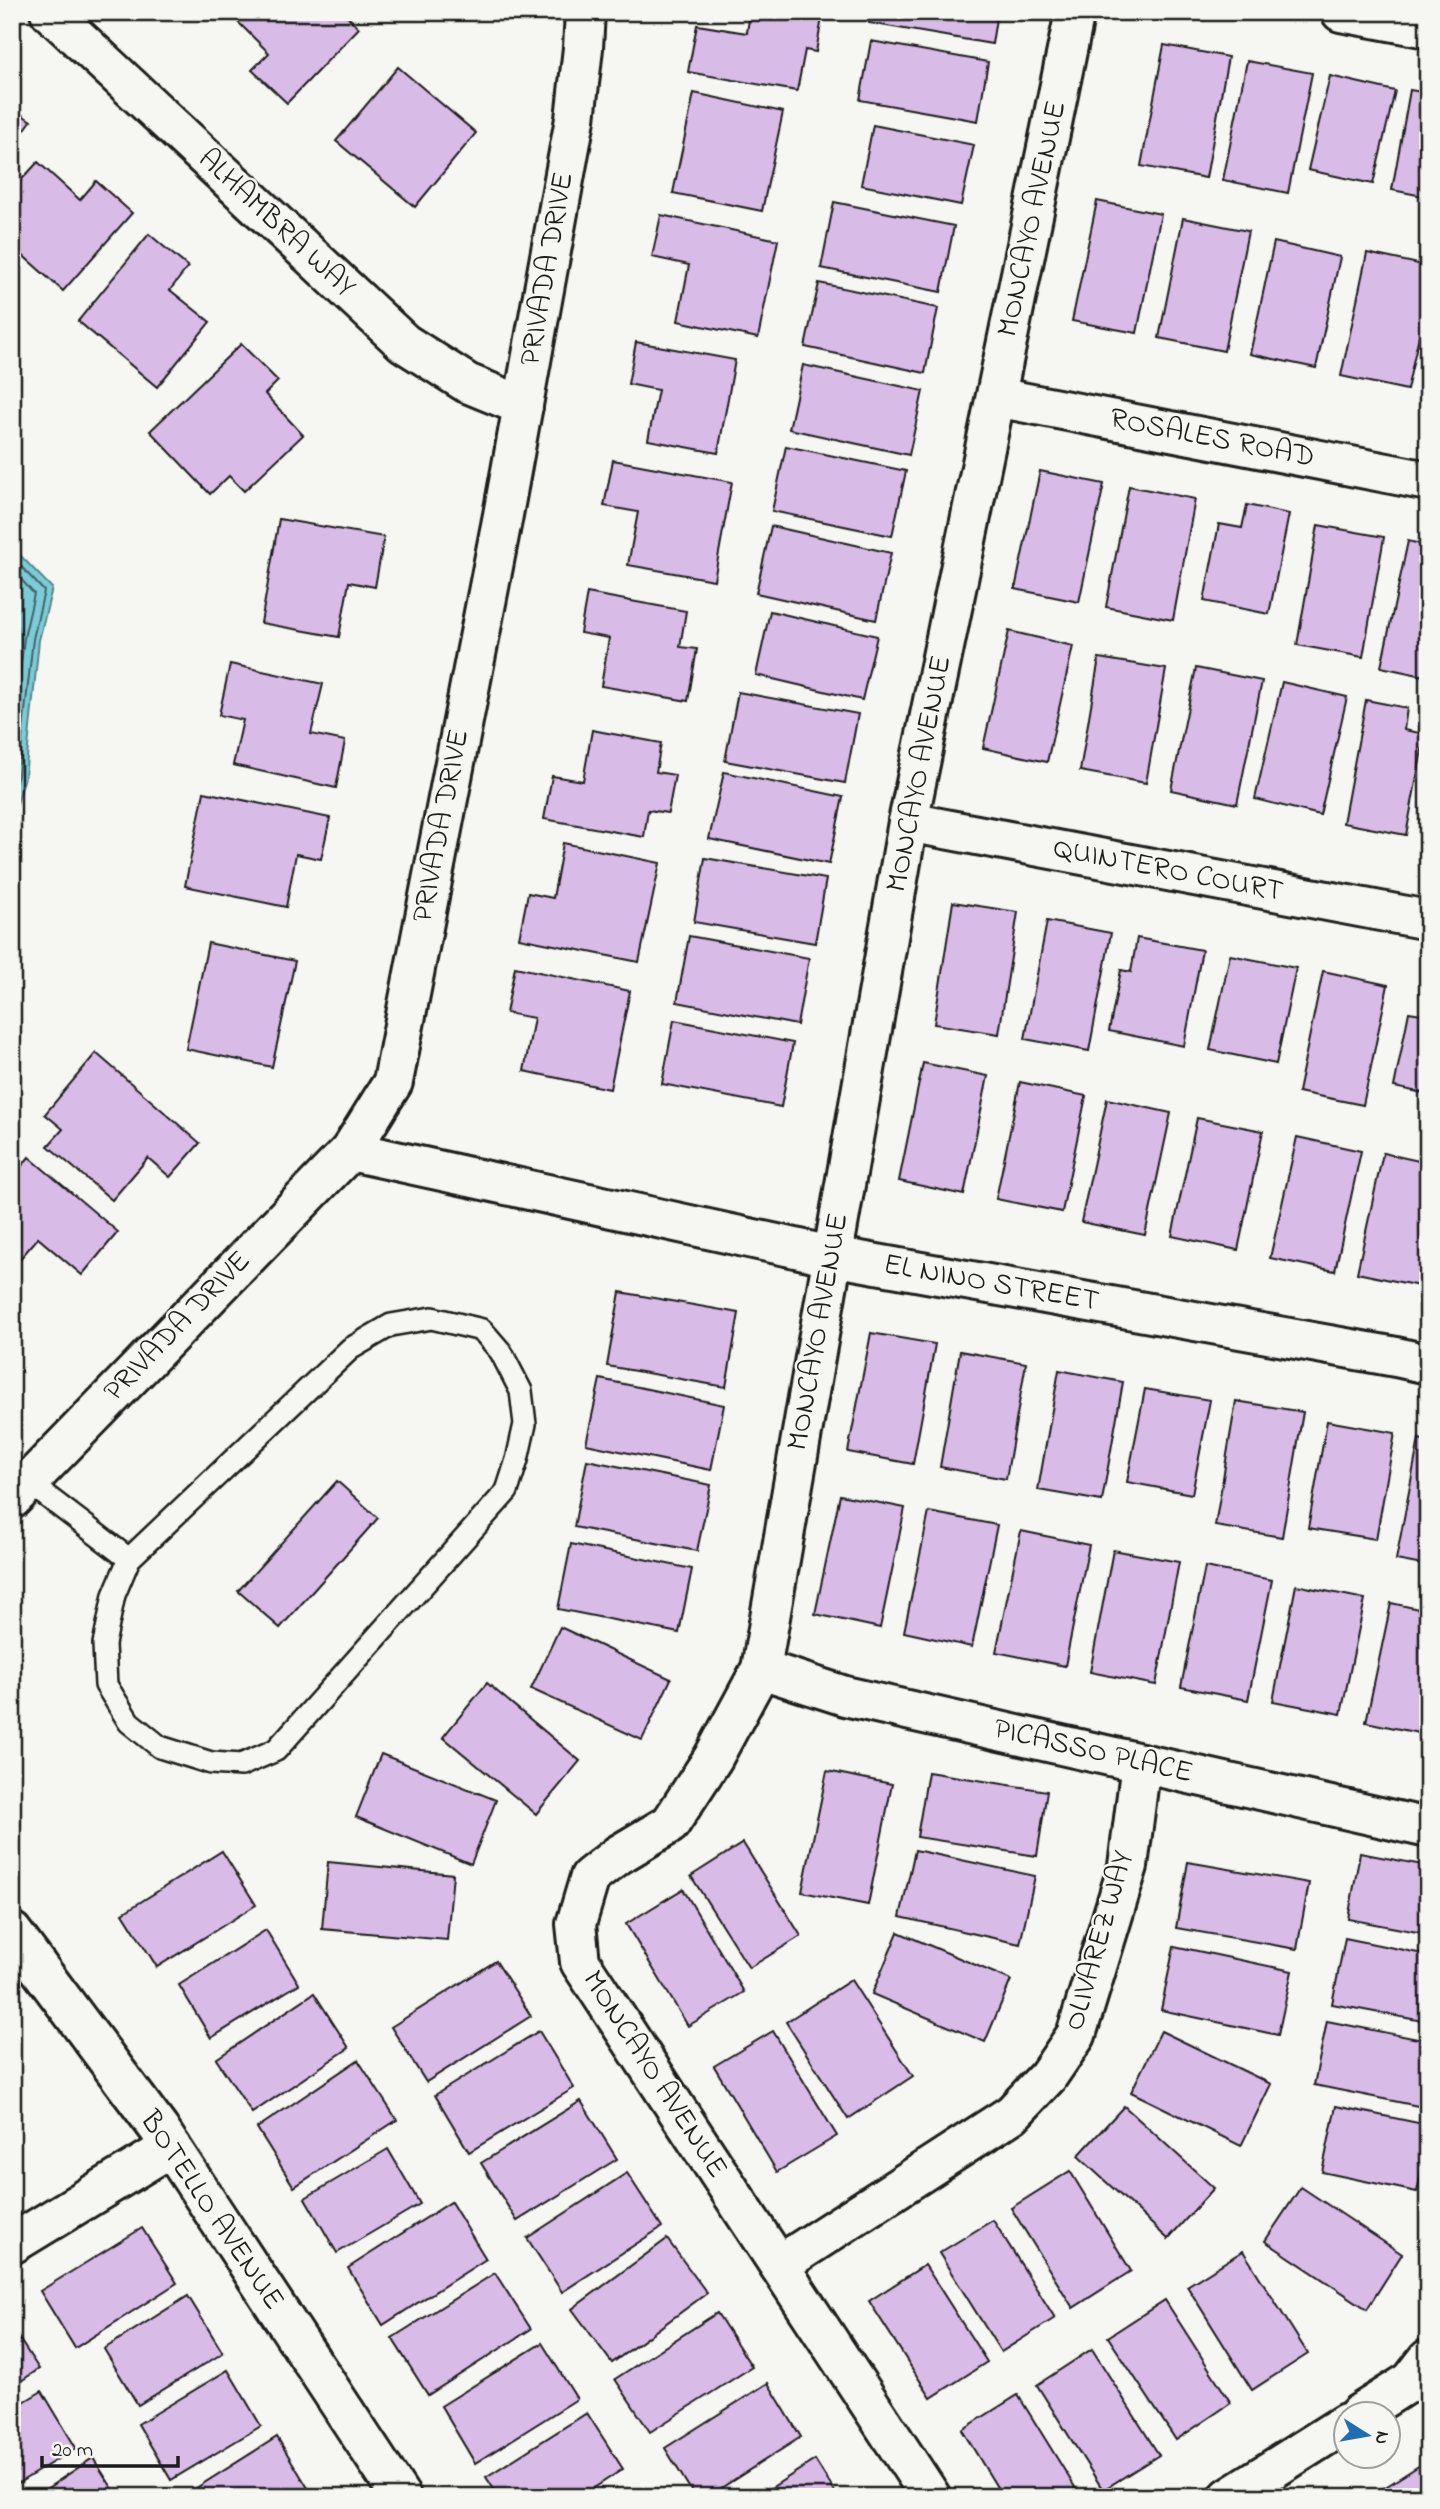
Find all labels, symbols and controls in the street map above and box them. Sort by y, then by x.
street label: MONCAYO AVENUE [987,97,1079,341]
street label: ALHAMBRA WAY [187,139,365,309]
street label: PRIVADA DRIVE [509,169,587,369]
street label: ROSALES ROAD [1106,398,1318,480]
street label: MONCAYO AVENUE [875,652,965,896]
street label: PRIVADA DRIVE [402,726,482,926]
street label: QUINTERO COURT [1049,827,1287,915]
street label: MONCAYO AVENUE [776,1210,862,1454]
street label: PRIVADA DRIVE [94,1241,262,1413]
street label: EL NINO STREET [880,1243,1102,1325]
street label: PICASSO PLACE [989,1708,1197,1796]
street label: OLIVAREZ WAY [1053,1846,1147,2036]
street label: MONCAYO AVENUE [570,1962,738,2188]
street label: BOTELLO AVENUE [127,2101,294,2320]
north arrow [1332,2400,1402,2470]
scale bar [42,2425,178,2469]
text: N [1367,2429,1396,2447]
text: 20 m [52,2436,93,2466]

